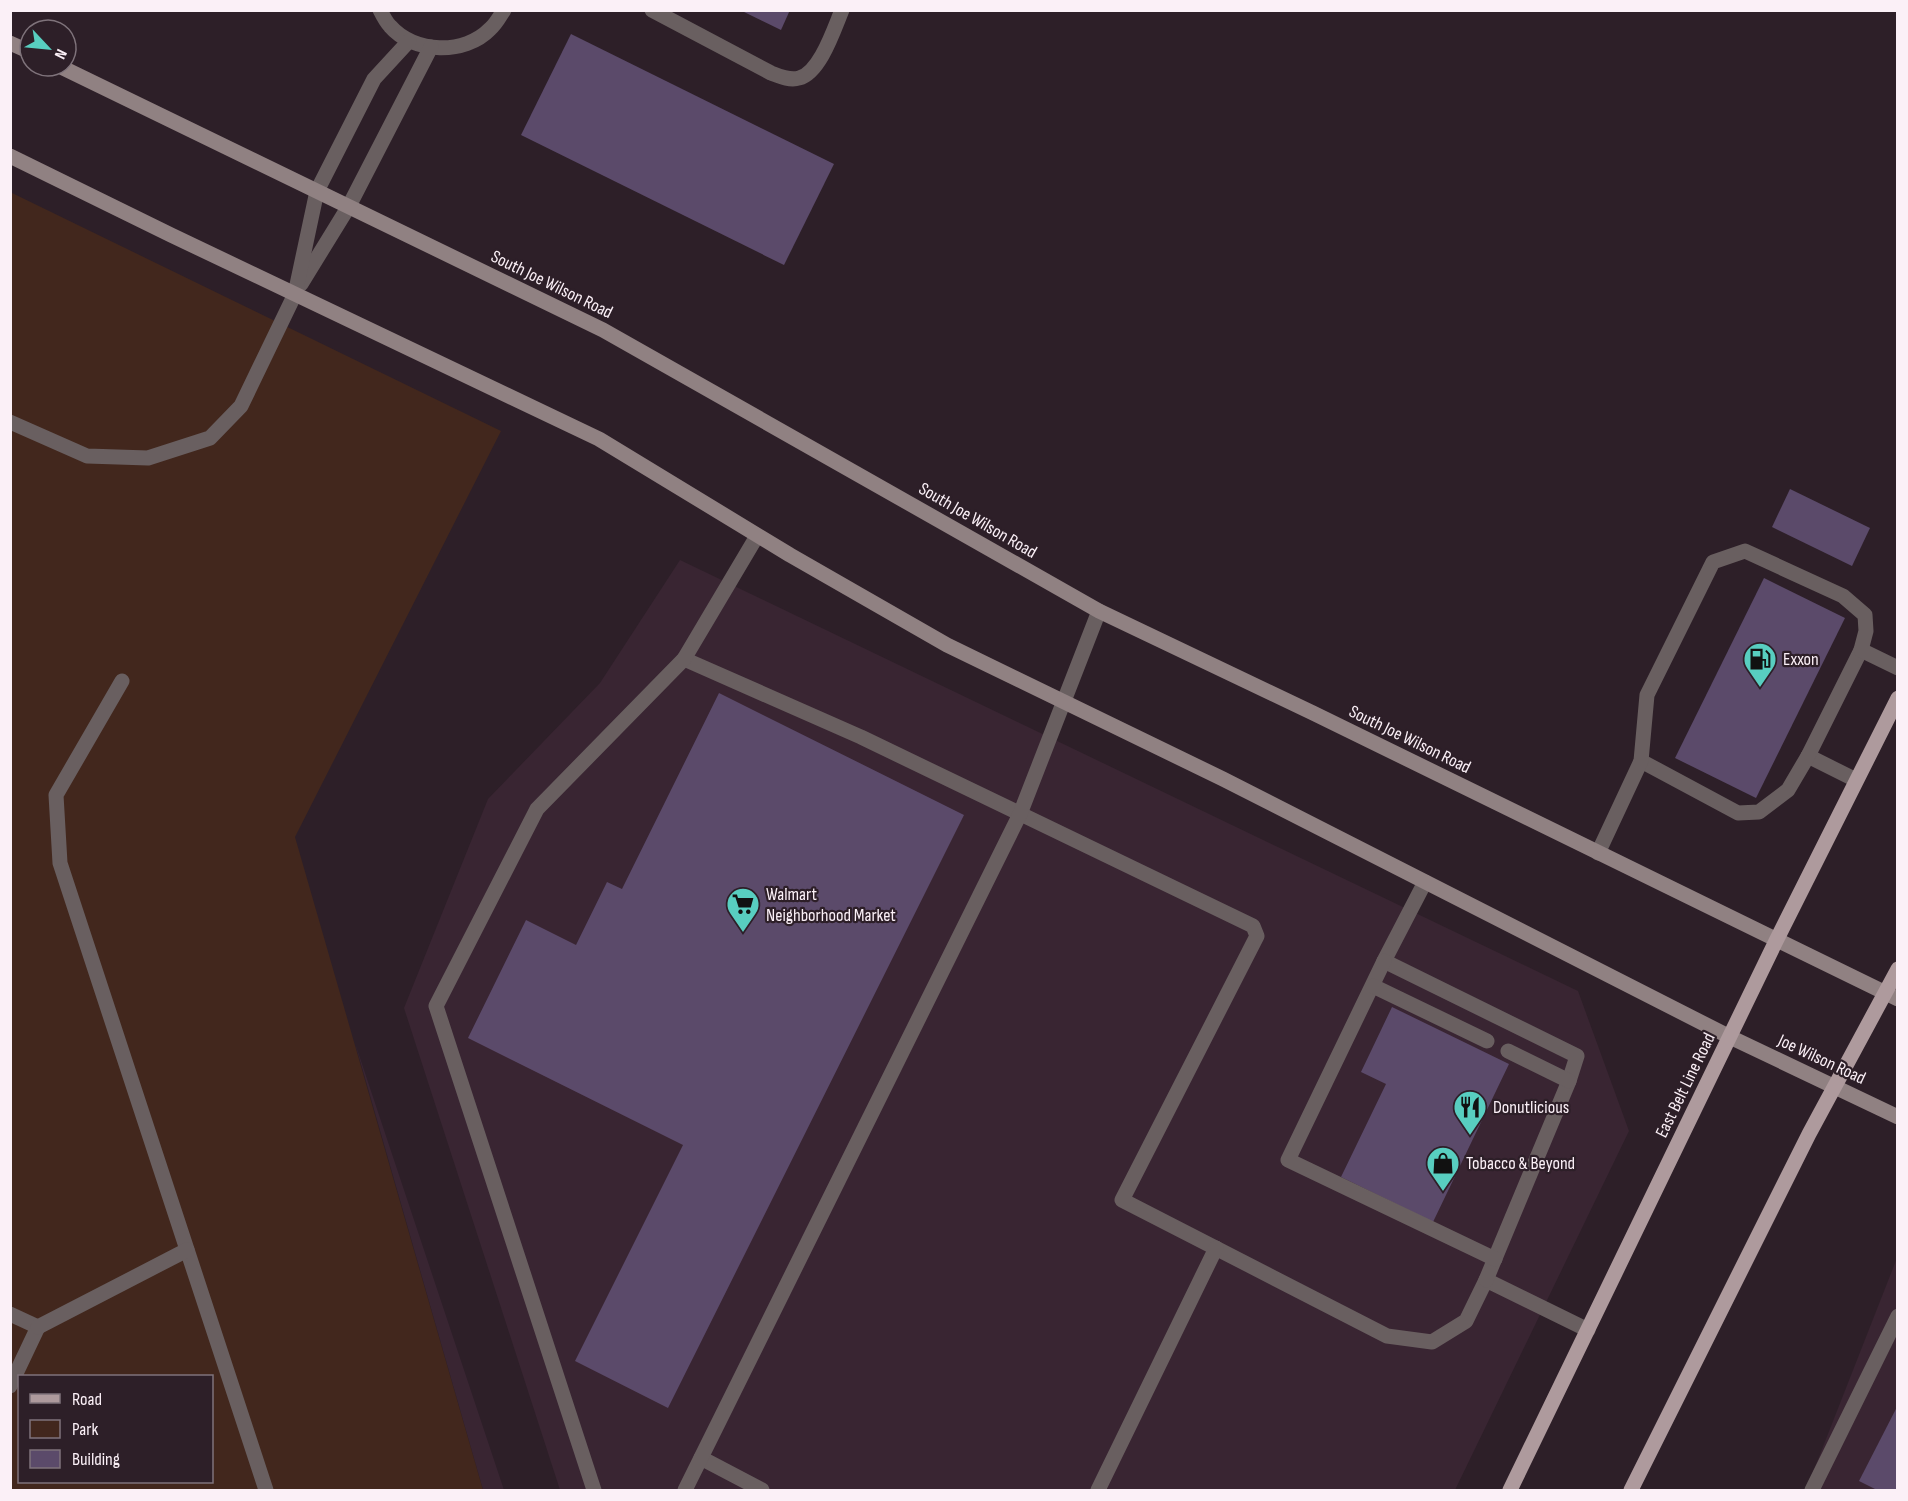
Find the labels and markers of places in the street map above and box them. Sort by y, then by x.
fuel station icon: Exxon [1742,641,1778,688]
place label: Exxon [1783,649,1819,670]
place label: Walmart Neighborhood Market [766,884,896,926]
supermarket icon: Walmart Neighborhood Market [725,886,761,933]
restaurant icon: Donutlicious [1452,1089,1488,1136]
place label: Donutlicious [1493,1097,1569,1118]
shop icon: Tobacco & Beyond [1425,1145,1461,1192]
place label: Tobacco & Beyond [1466,1153,1575,1174]

